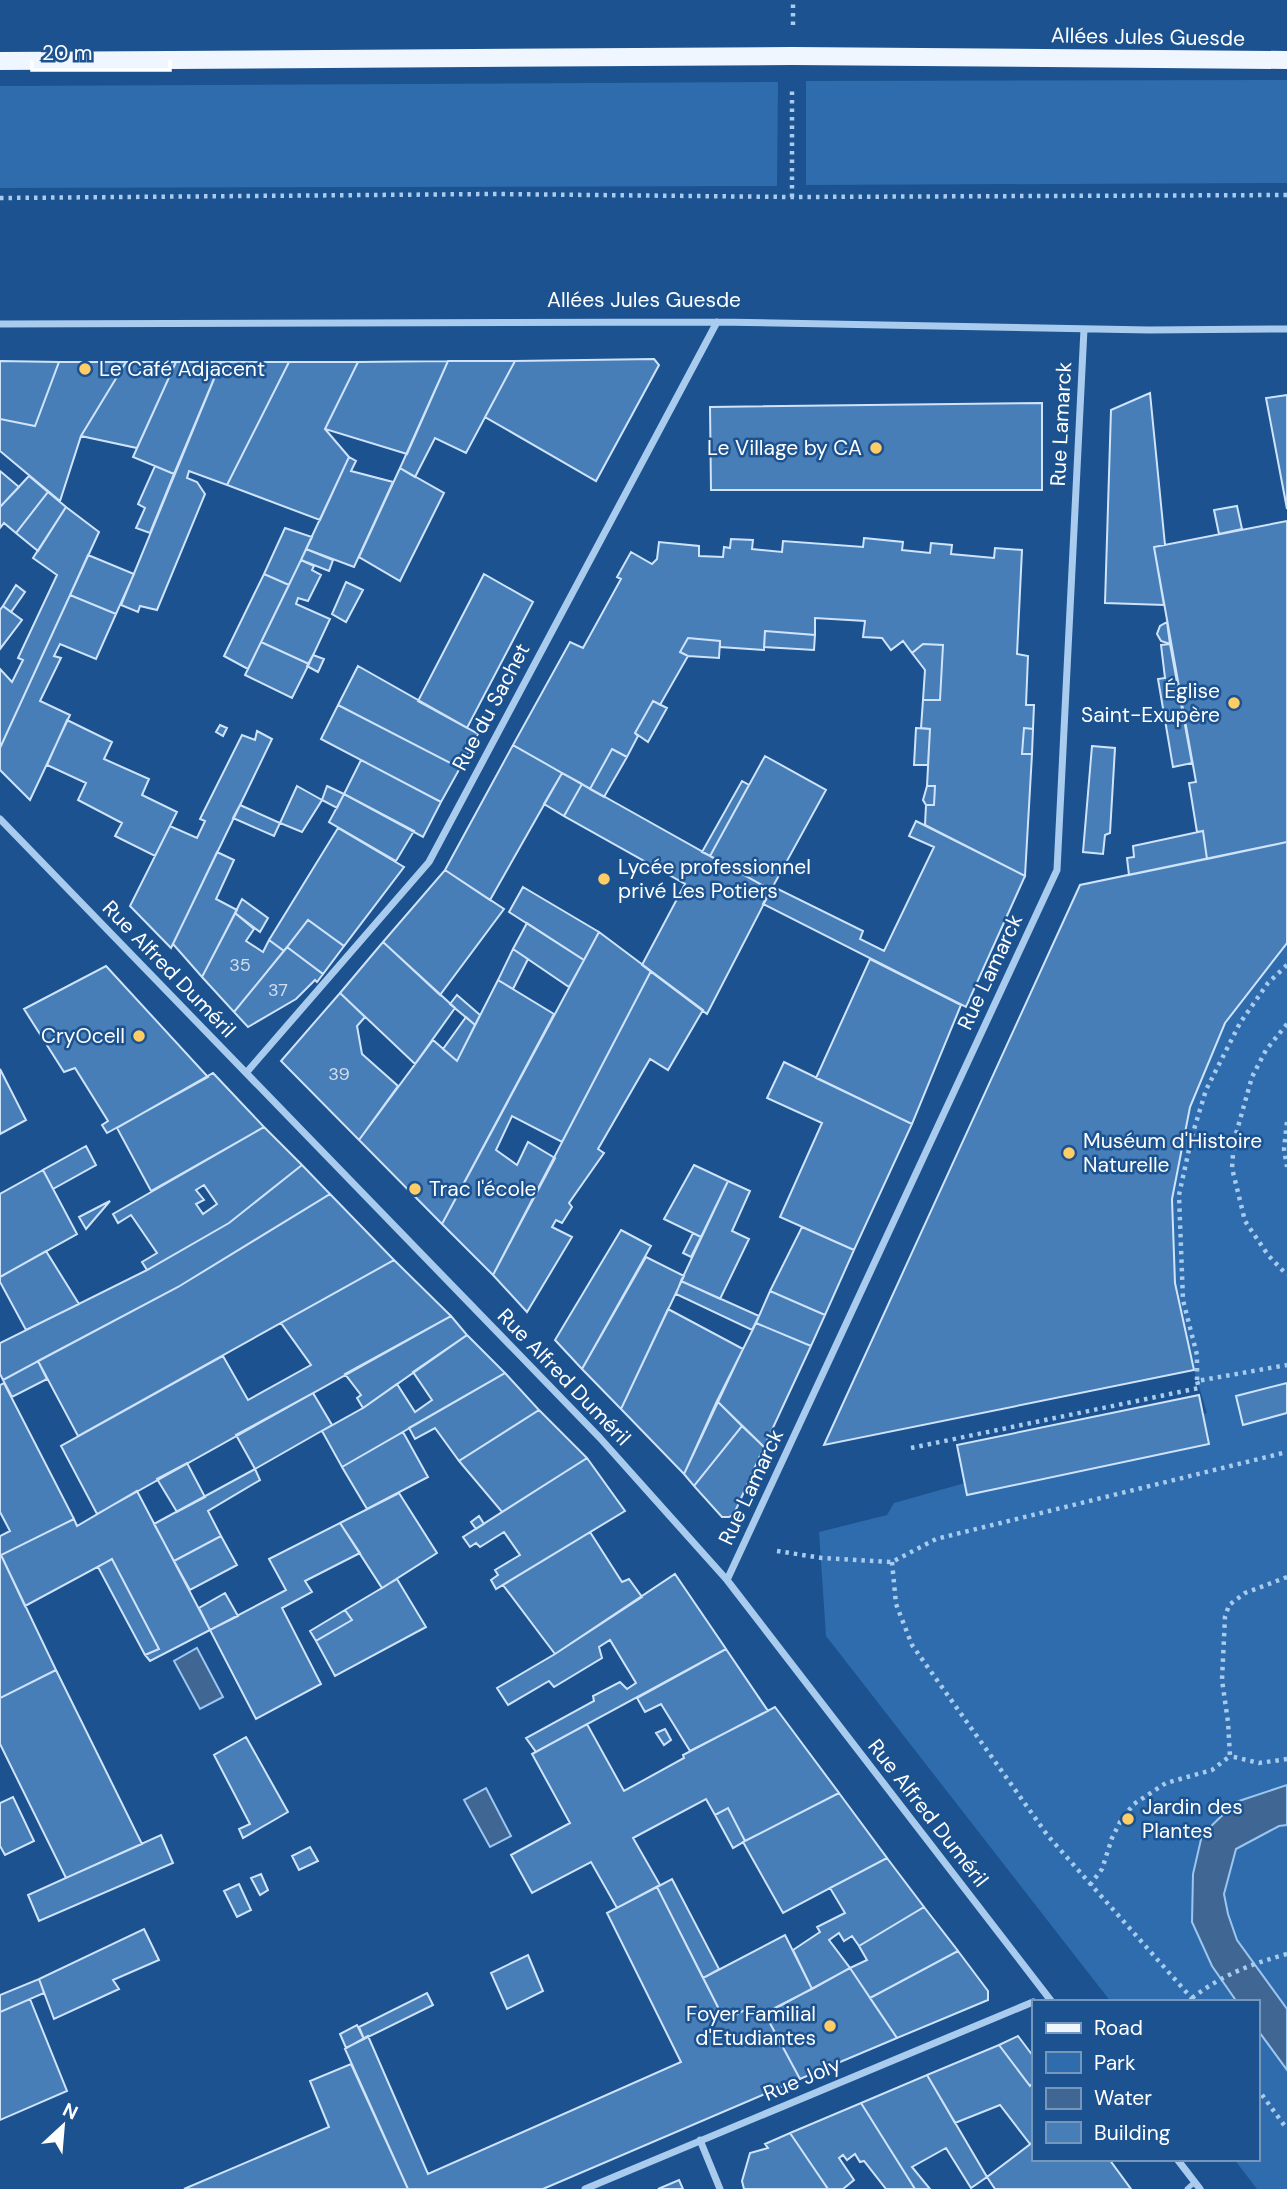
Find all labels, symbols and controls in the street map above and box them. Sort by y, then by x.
street label: Allées Jules Guesde [1051,21,1245,53]
scale bar [32,28,170,72]
text: 20 m [42,39,93,67]
street label: Allées Jules Guesde [547,286,741,314]
place label: Le Café Adjacent [99,355,265,383]
marker: Le Café Adjacent [77,361,93,377]
street label: Rue Lamarck [1044,361,1078,487]
place label: Le Village by CA [707,434,862,462]
marker: Le Village by CA [868,440,884,456]
street label: Rue du Sachet [446,638,536,776]
place label: Église Saint-Exupère [1081,677,1220,729]
marker: Église Saint-Exupère [1226,695,1242,711]
place label: Lycée professionnel privé Les Potiers [618,853,811,905]
marker: Lycée professionnel privé Les Potiers [596,871,612,887]
street label: Rue Alfred Duméril [96,894,242,1044]
street label: Rue Lamarck [951,909,1029,1034]
house number: 35 [229,953,251,977]
house number: 37 [268,978,288,1002]
place label: CryOcell [41,1022,125,1050]
marker: CryOcell [131,1028,147,1044]
house number: 39 [328,1062,350,1086]
place label: Muséum d'Histoire Naturelle [1083,1127,1262,1179]
marker: Muséum d'Histoire Naturelle [1061,1145,1077,1161]
place label: Trac l'école [429,1175,537,1203]
marker: Trac l'école [407,1181,423,1197]
street label: Rue Alfred Duméril [491,1302,637,1452]
street label: Rue Lamarck [712,1424,790,1549]
street label: Rue Alfred Duméril [861,1733,995,1893]
place label: Jardin des Plantes [1142,1793,1243,1845]
marker: Jardin des Plantes [1120,1811,1136,1827]
place label: Foyer Familial d'Etudiantes [686,2000,816,2052]
legend [1032,2000,1259,2161]
text: Road [1094,2014,1143,2042]
marker: Foyer Familial d'Etudiantes [822,2018,838,2034]
text: Park [1094,2049,1136,2077]
street label: Rue Joly [759,2050,845,2108]
text: Water [1094,2084,1152,2112]
north arrow [28,2091,98,2161]
text: N [59,2097,82,2125]
text: Building [1094,2119,1171,2147]

